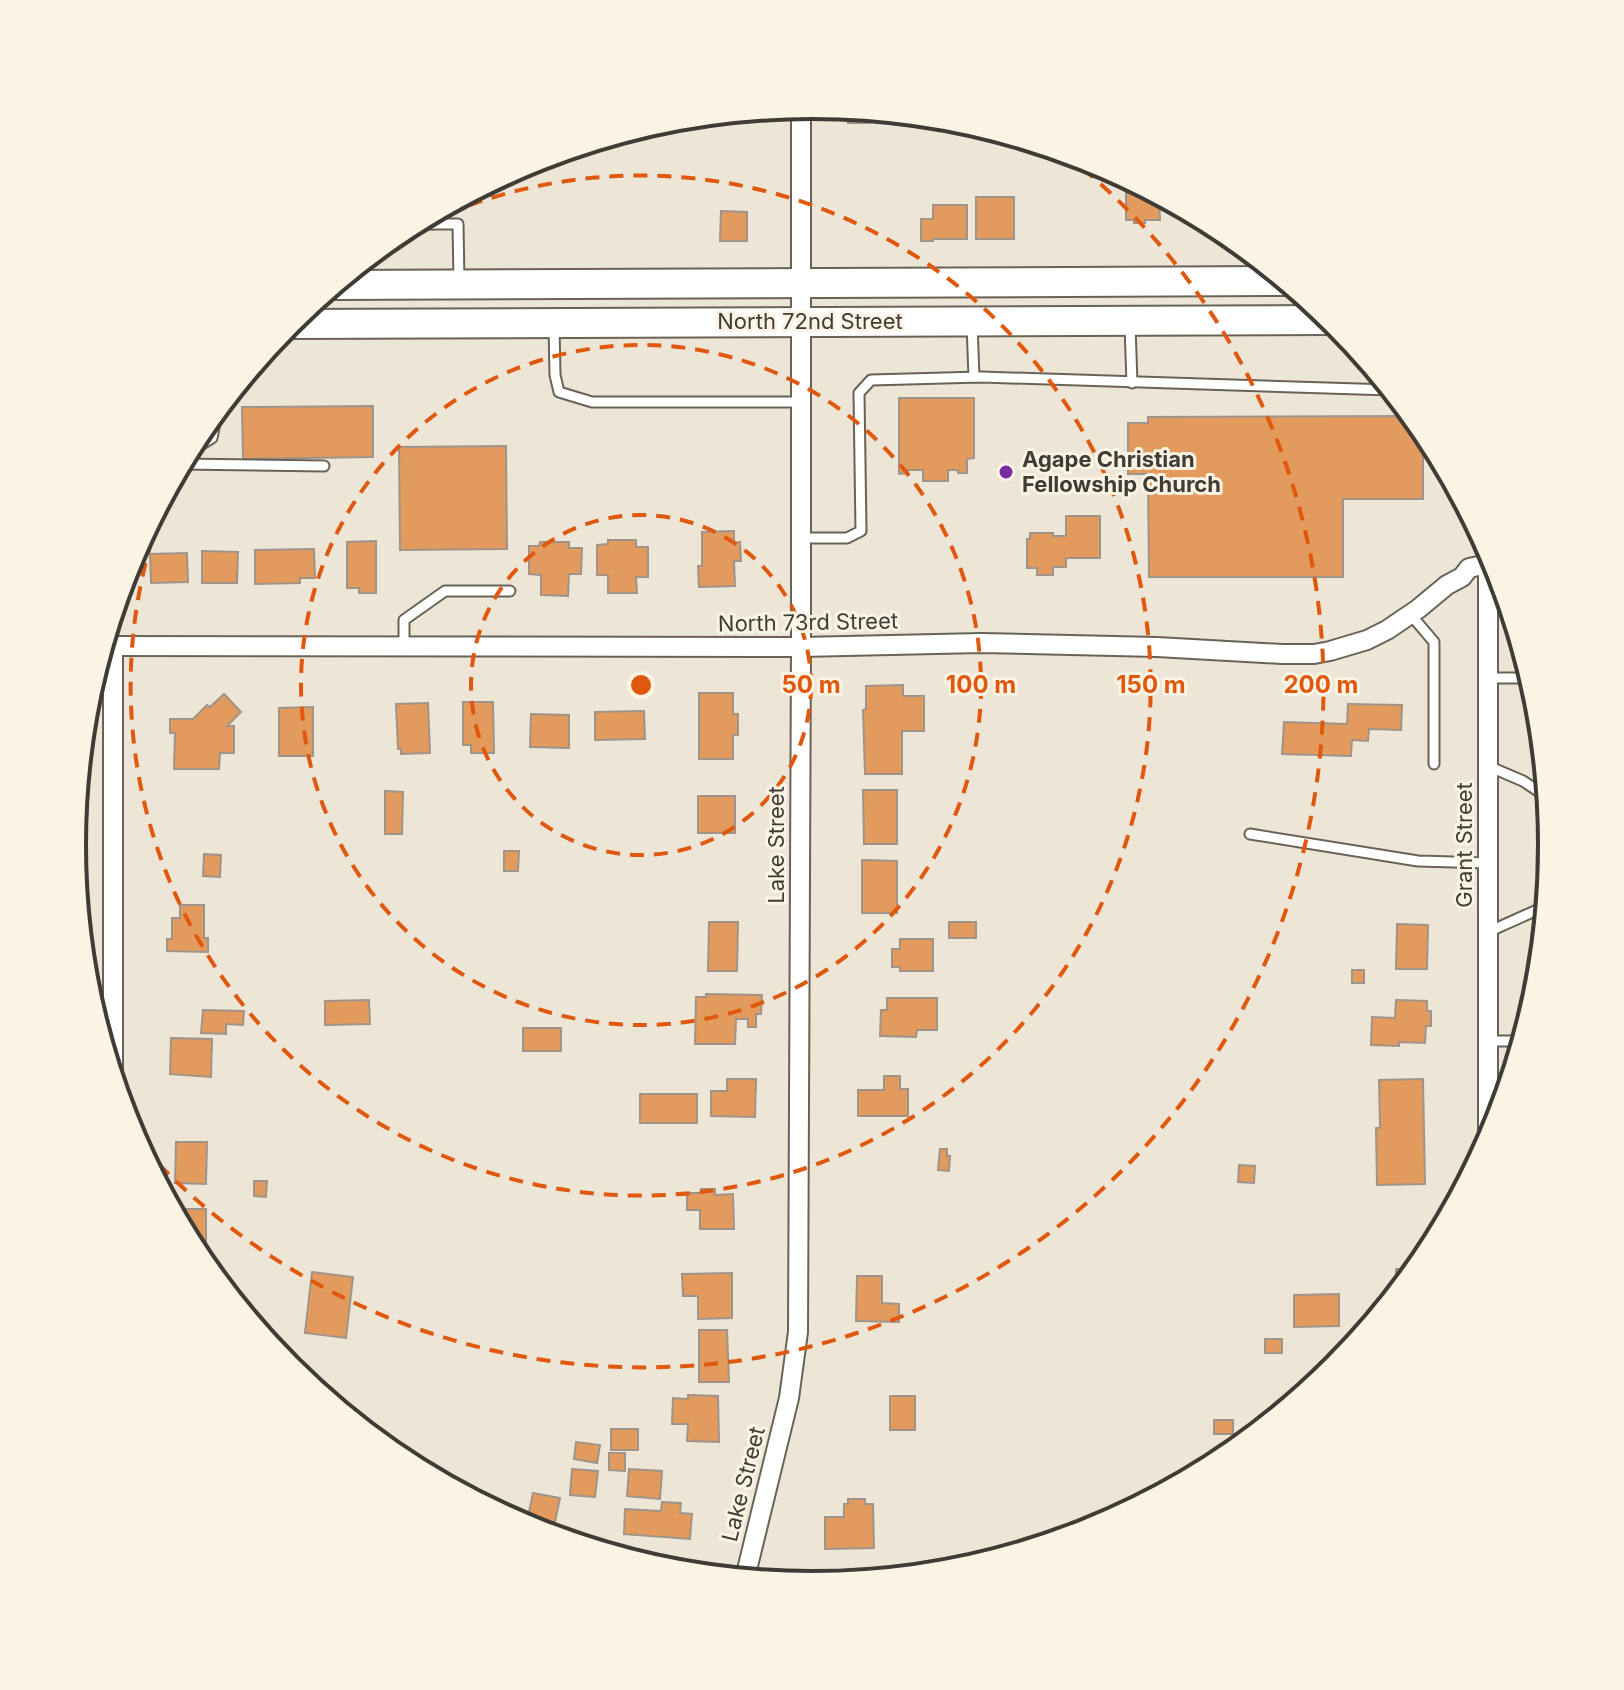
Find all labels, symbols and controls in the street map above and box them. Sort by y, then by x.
street label: North 72nd Street [717,308,903,334]
place label: Agape Christian Fellowship Church [1022,446,1221,497]
marker: Agape Christian Fellowship Church [997,463,1015,481]
street label: North 73rd Street [718,607,898,637]
text: 50 m [781,670,841,699]
text: 100 m [946,670,1016,699]
text: 150 m [1116,670,1186,699]
text: 200 m [1283,670,1359,699]
centre of rings [627,671,655,699]
street label: Grant Street [1451,782,1477,908]
street label: Lake Street [763,786,789,904]
street label: Lake Street [716,1424,770,1544]

